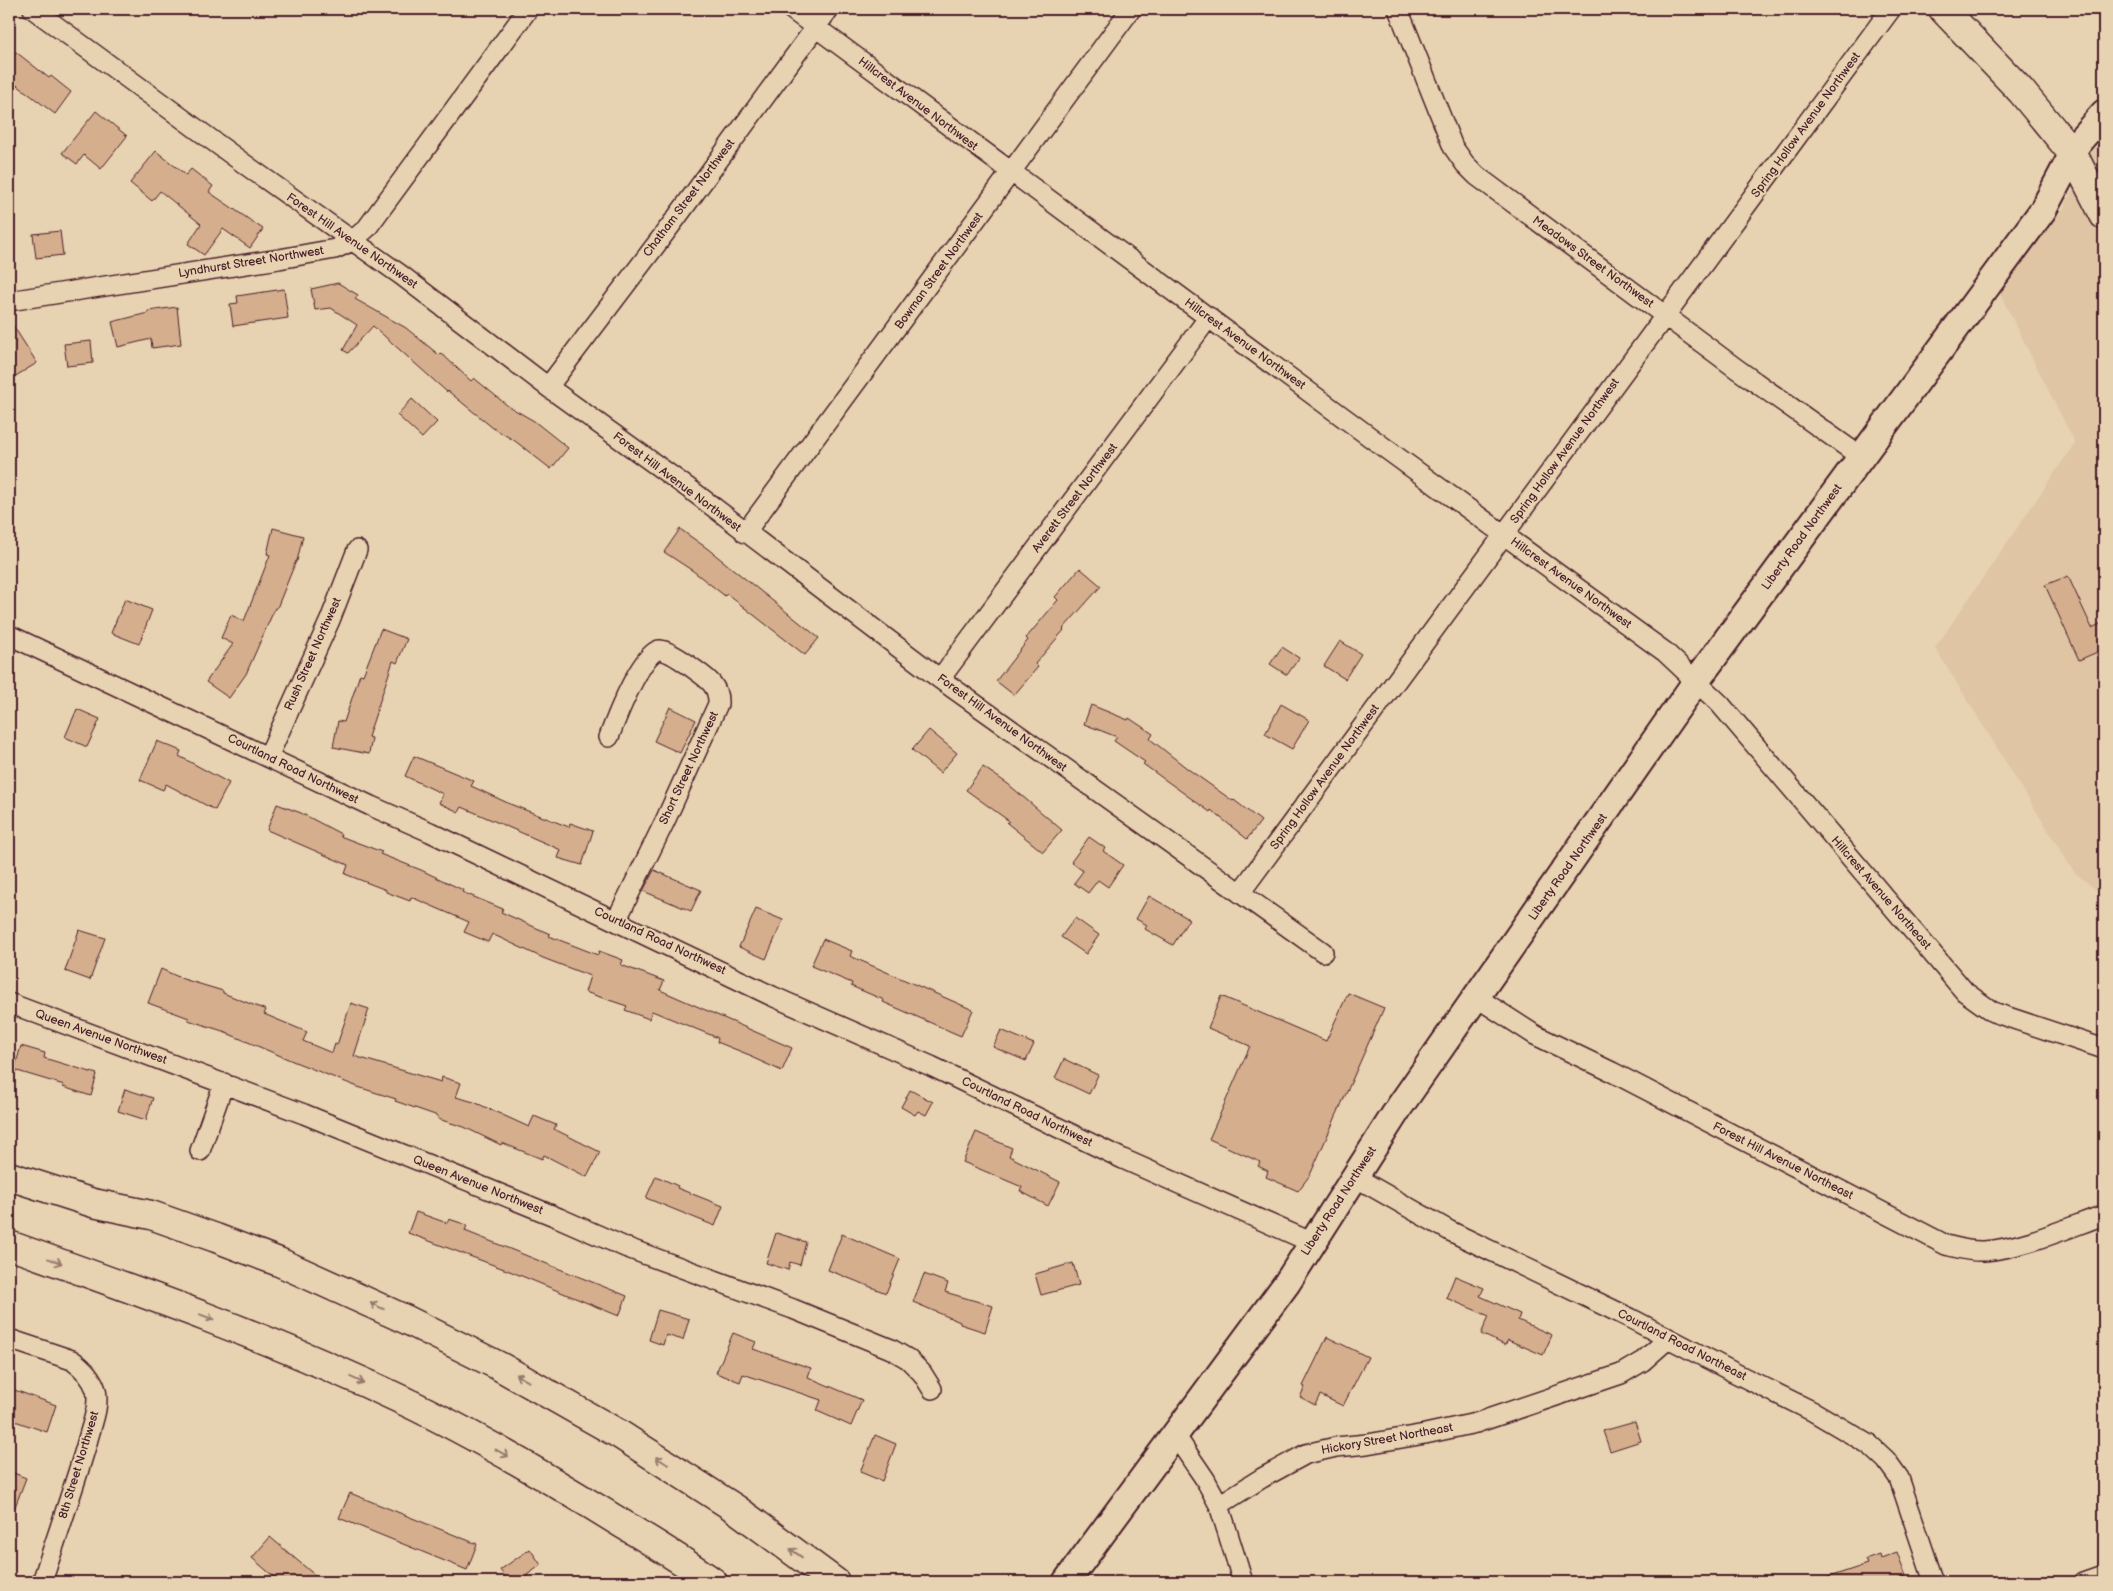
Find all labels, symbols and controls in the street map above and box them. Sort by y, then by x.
street label: Spring Hollow Avenue Northwest [1748,49,1864,201]
street label: Hillcrest Avenue Northwest [855,54,981,154]
street label: Chatham Street Northwest [640,136,738,260]
street label: Forest Hill Avenue Northwest [284,190,421,292]
street label: Bowman Street Northwest [892,209,987,332]
street label: Meadows Street Northwest [1529,213,1657,311]
street label: Lyndhurst Street Northwest [177,243,325,281]
street label: Hillcrest Avenue Northwest [1182,295,1309,393]
street label: Spring Hollow Avenue Northwest [1507,375,1623,527]
street label: Forest Hill Avenue Northwest [610,429,744,535]
street label: Averett Street Northwest [1029,440,1121,556]
street label: Liberty Road Northwest [1759,481,1846,593]
street label: Hillcrest Avenue Northwest [1508,534,1635,632]
street label: Rush Street Northwest [281,595,345,713]
street label: Forest Hill Avenue Northwest [934,671,1070,775]
street label: Spring Hollow Avenue Northwest [1267,701,1383,853]
street label: Short Street Northwest [656,709,722,827]
street label: Courtland Road Northwest [225,731,361,807]
street label: Liberty Road Northwest [1525,810,1611,923]
street label: Hillcrest Avenue Northeast [1828,833,1934,953]
street label: Courtland Road Northwest [592,904,729,978]
street label: Queen Avenue Northwest [33,1006,169,1068]
street label: Courtland Road Northwest [959,1074,1095,1150]
street label: Forest Hill Avenue Northeast [1710,1119,1856,1203]
street label: Liberty Road Northwest [1298,1143,1380,1258]
street label: Queen Avenue Northwest [411,1152,546,1218]
one-way arrow [46,1257,62,1266]
one-way arrow [370,1300,385,1310]
street label: Courtland Road Northeast [1615,1306,1749,1384]
one-way arrow [199,1313,214,1322]
one-way arrow [515,1373,530,1383]
one-way arrow [349,1375,364,1385]
street label: 8th Street Northwest [55,1409,103,1521]
street label: Hickory Street Northeast [1320,1420,1454,1458]
one-way arrow [495,1448,510,1458]
one-way arrow [655,1456,669,1466]
one-way arrow [789,1548,803,1558]

